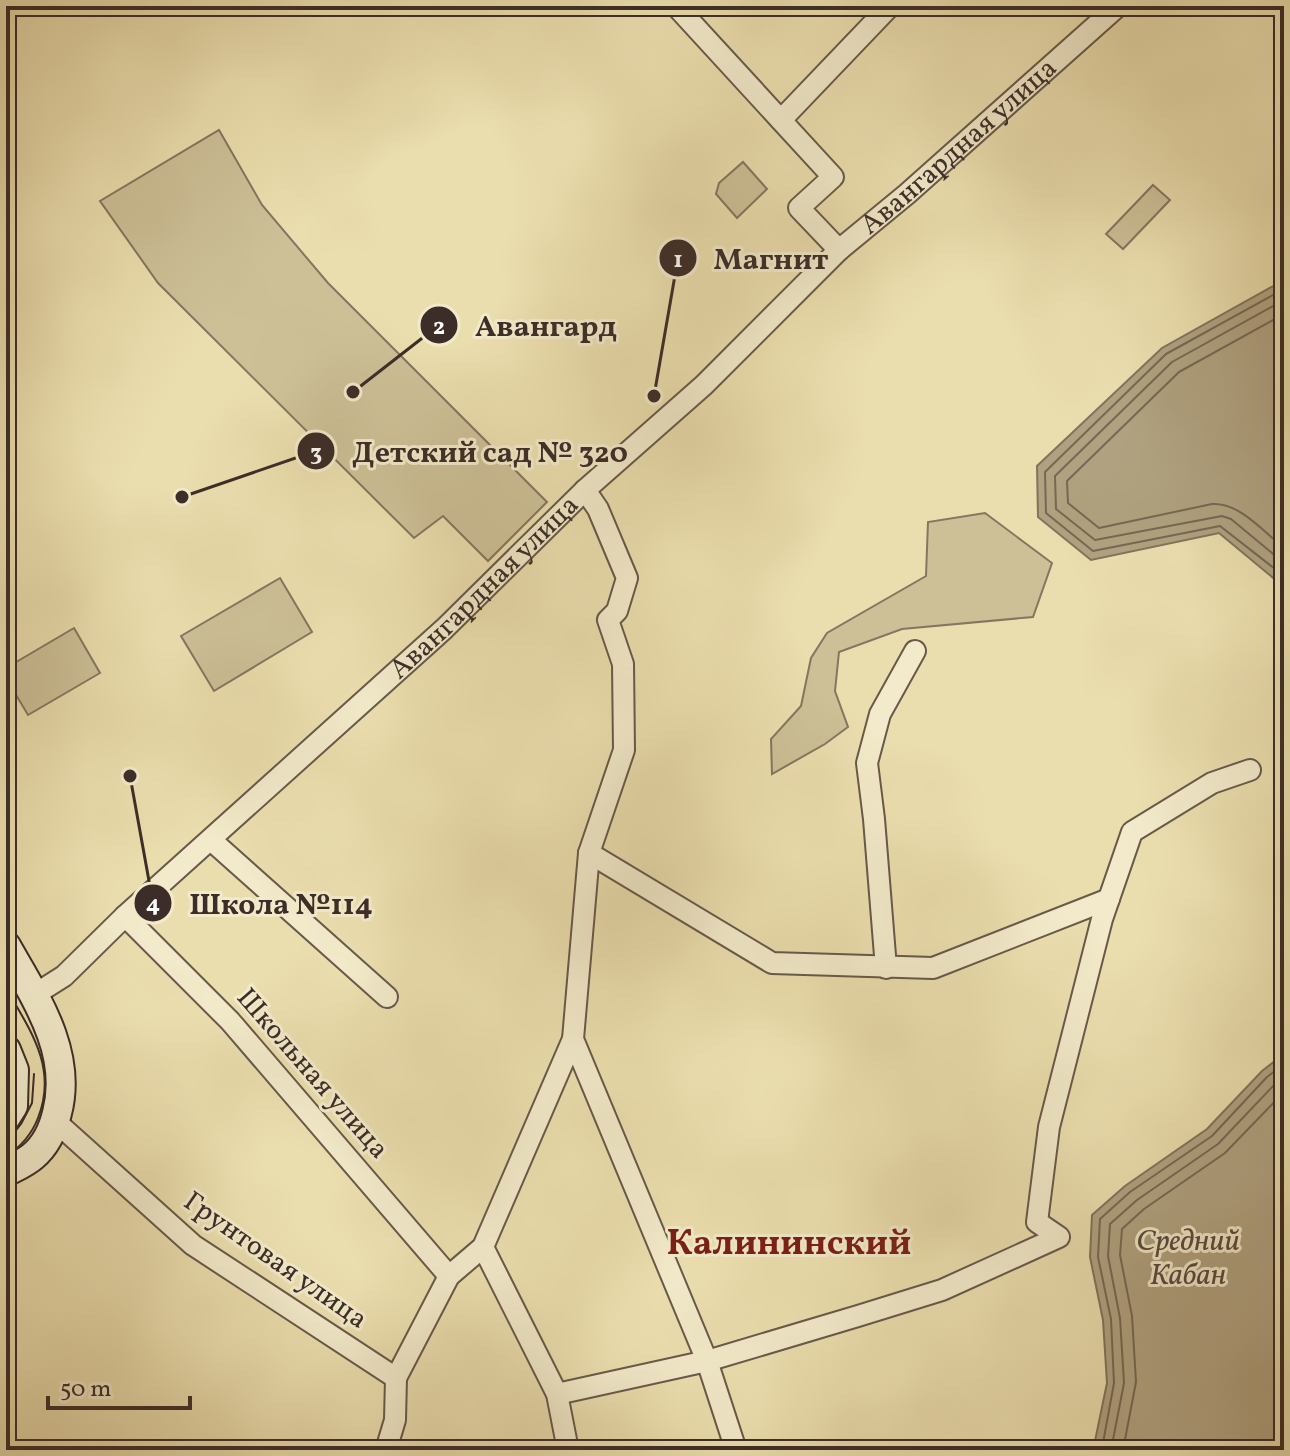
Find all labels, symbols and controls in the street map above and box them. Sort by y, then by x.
street label: Авангардная улица [852,49,1066,244]
callout: Магнит [658,231,845,285]
text: Магнит [714,240,829,282]
text: 1 [673,244,683,278]
callout: Авангард [419,298,633,352]
text: Авангард [475,307,617,349]
text: 2 [433,311,445,345]
callout: Детский сад № 320 [296,424,644,478]
text: Детский сад № 320 [352,433,628,475]
text: 3 [310,437,322,471]
street label: Авангардная улица [381,487,588,689]
callout: Школа №114 [133,876,389,930]
text: Школа №114 [189,885,373,927]
text: 4 [146,888,160,922]
street label: Школьная улица [227,980,397,1168]
street label: Грунтовая улица [175,1183,375,1339]
district label: Калининский [667,1220,911,1270]
water label: Средний Кабан [1136,1221,1240,1297]
scale bar [48,1360,190,1410]
text: 50 m [60,1373,112,1407]

